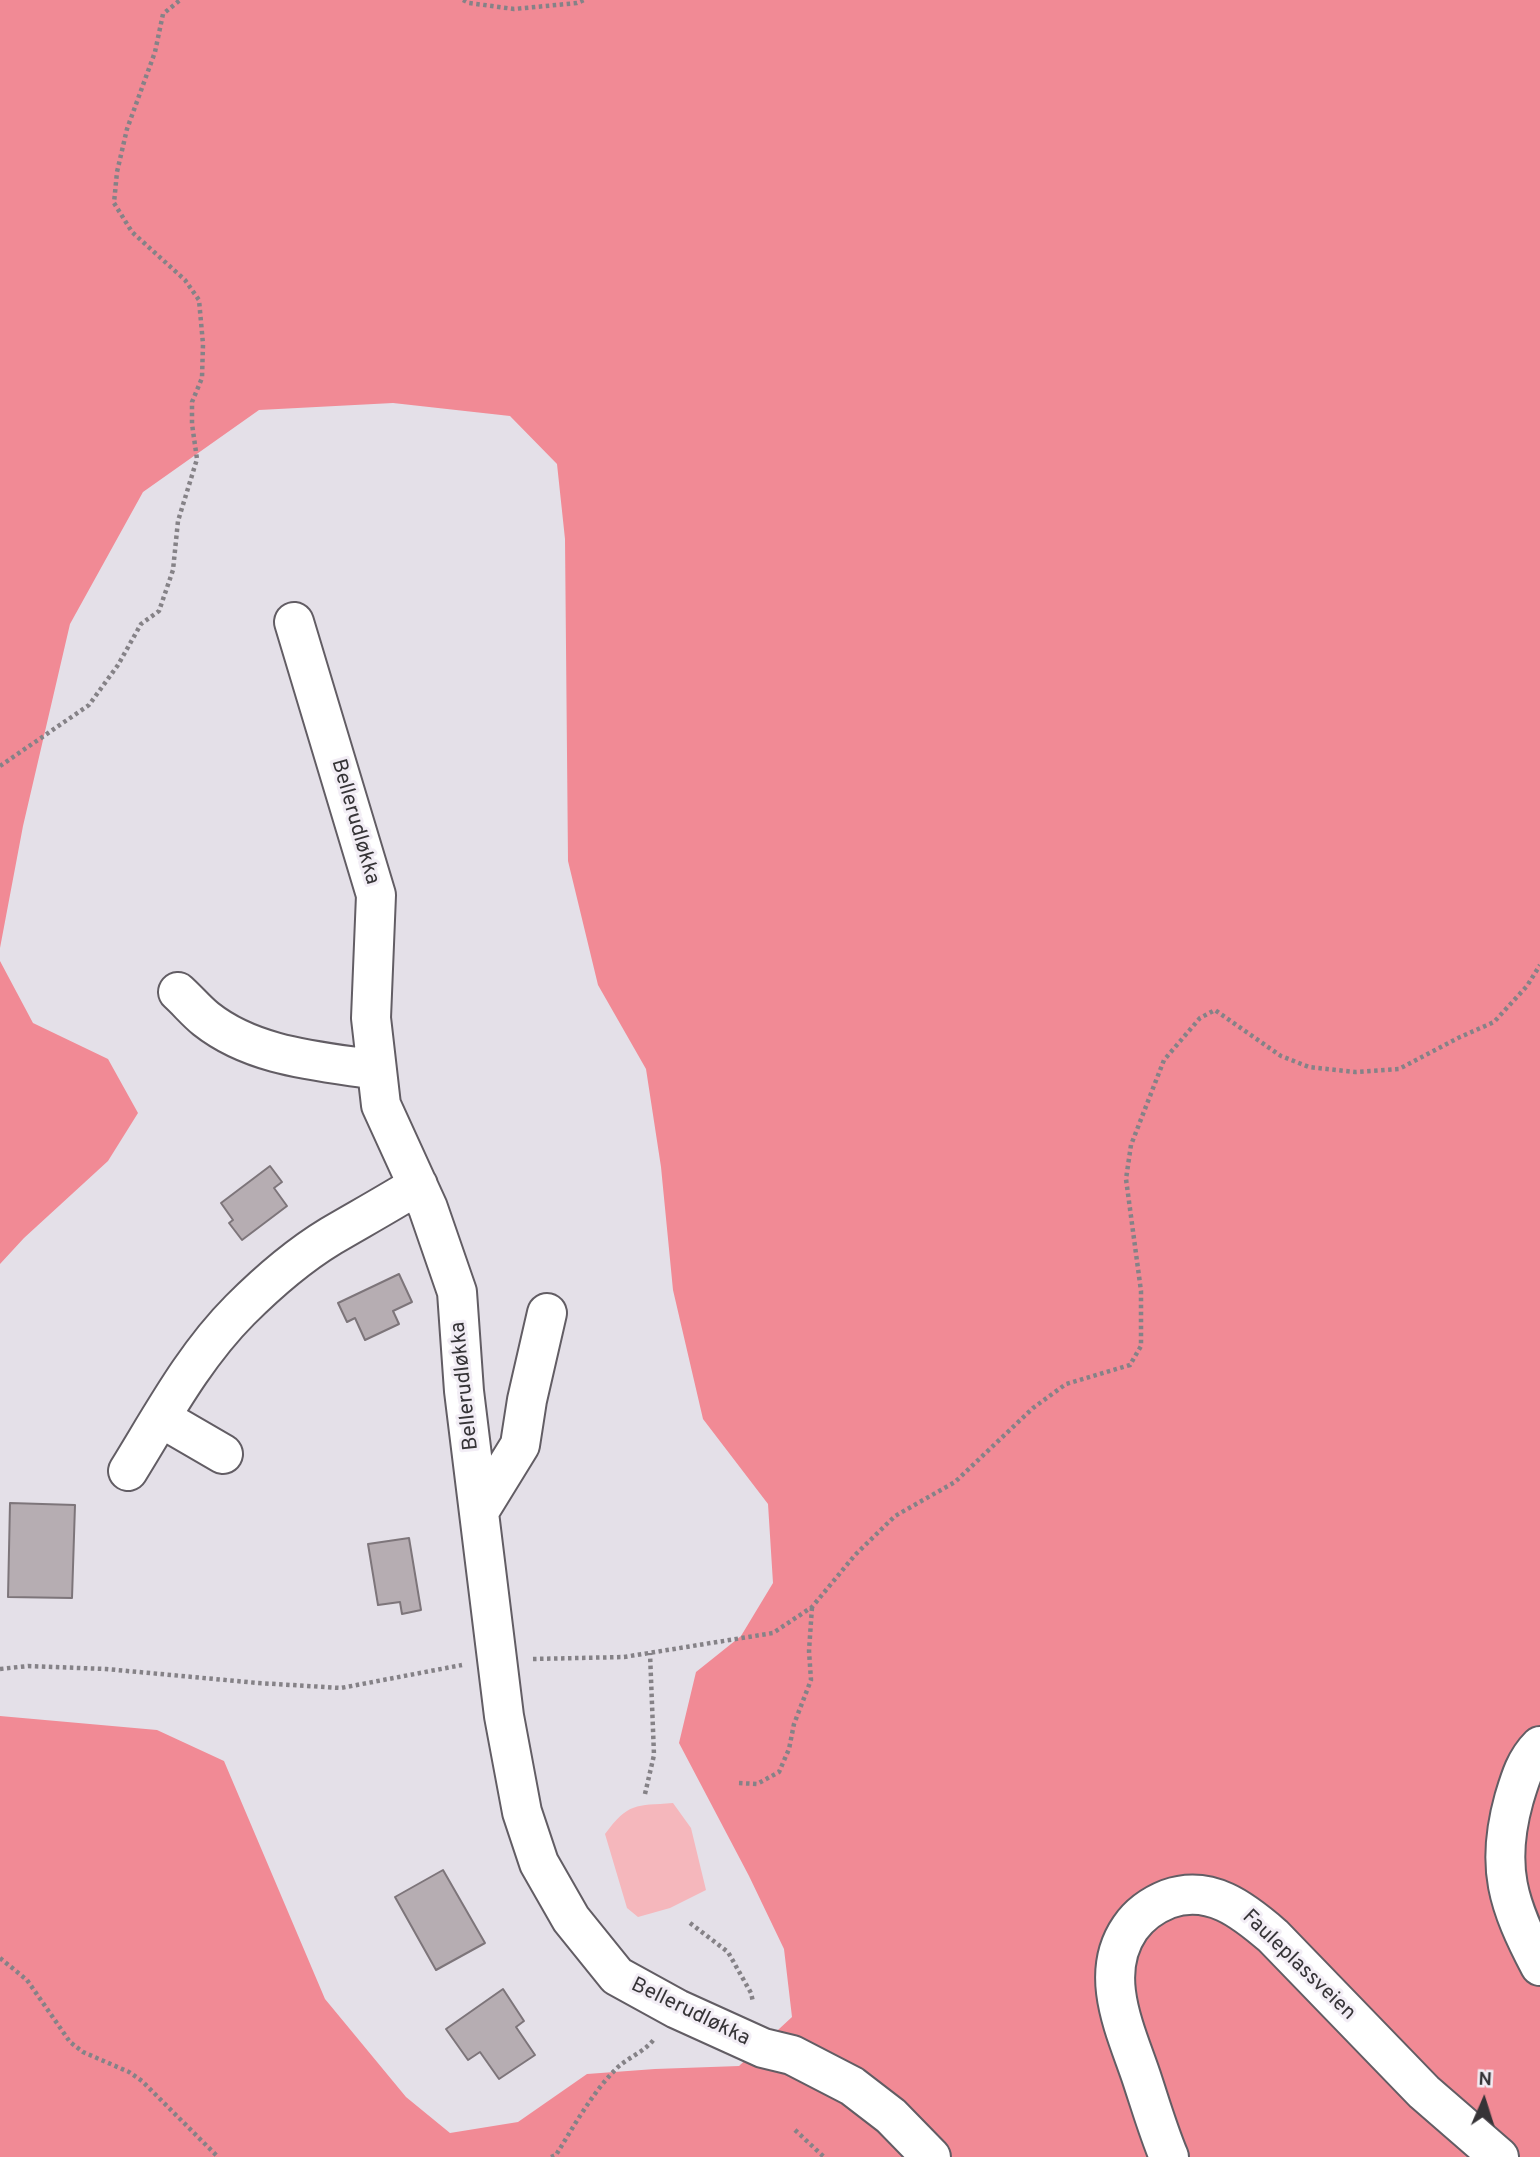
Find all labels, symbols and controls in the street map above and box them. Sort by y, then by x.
street label: Bellerudløkka [324,756,384,888]
street label: Bellerudløkka [447,1320,485,1452]
street label: Fauleplassveien [1236,1905,1360,2027]
street label: Bellerudløkka [626,1973,754,2053]
north arrow [1449,2066,1519,2136]
text: N [1478,2068,1493,2092]

